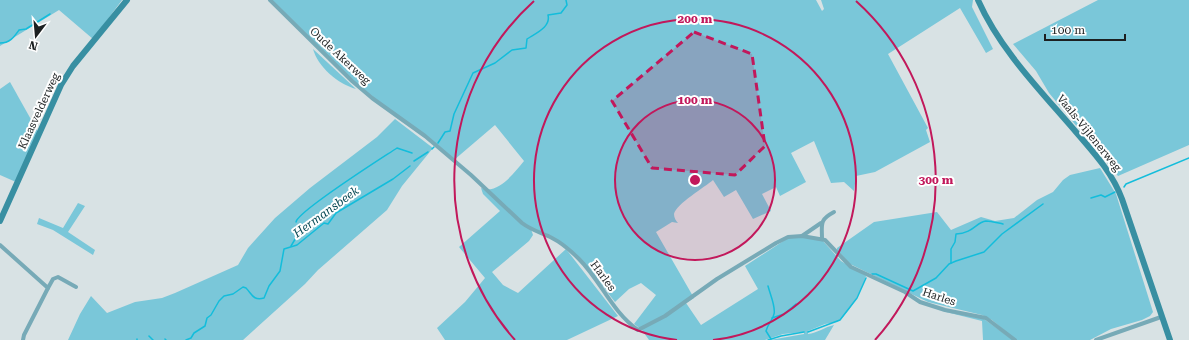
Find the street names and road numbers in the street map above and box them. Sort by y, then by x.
street label: Oude Akerweg [307,25,373,88]
street label: Klaasvelderweg [16,70,63,151]
street label: Vaals-Vijlenerweg [1054,92,1124,174]
street label: Harles [588,258,618,294]
street label: Harles [921,286,957,308]

